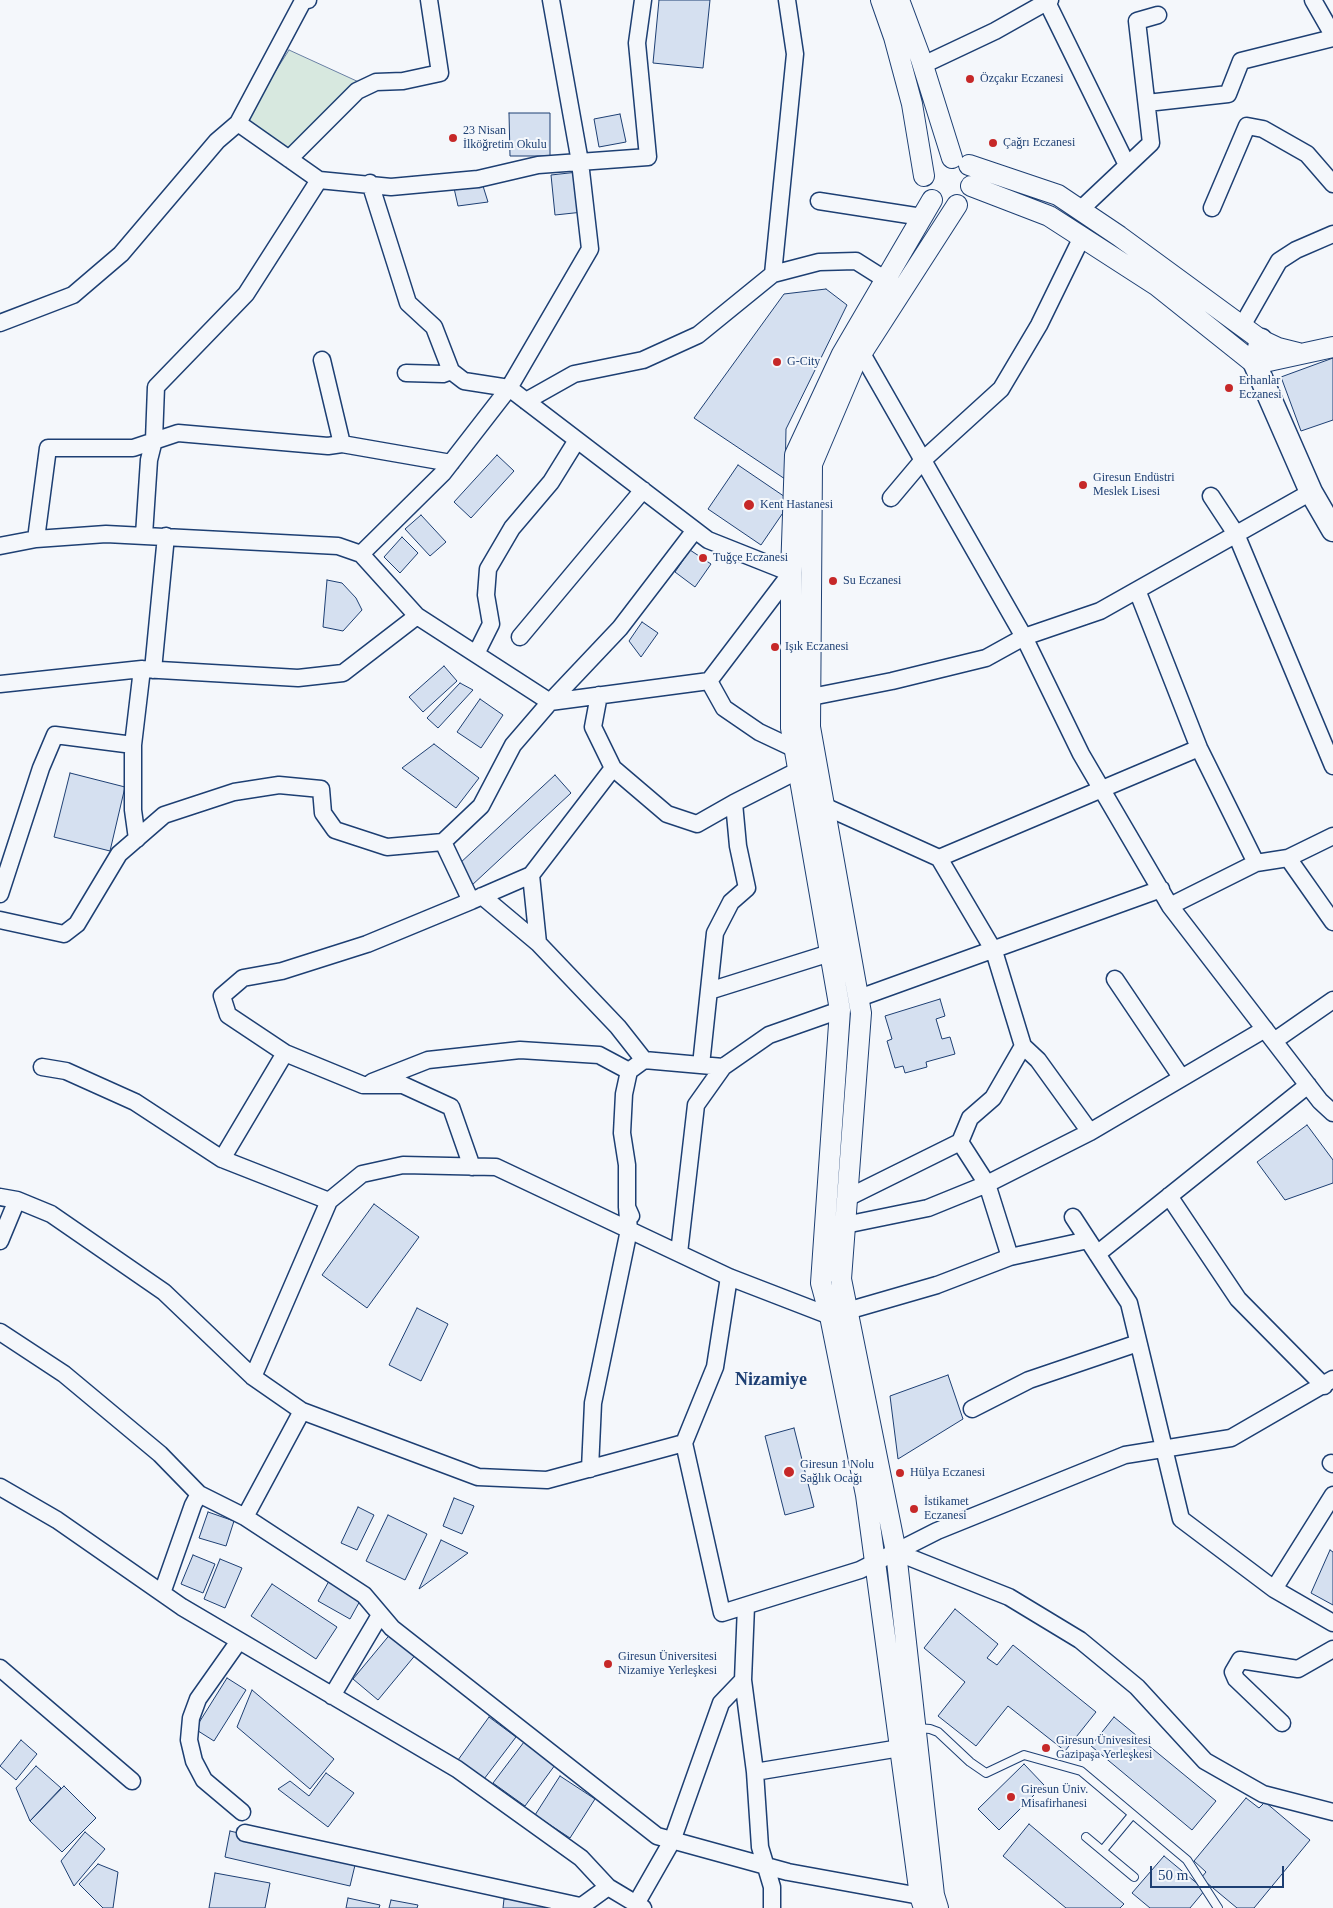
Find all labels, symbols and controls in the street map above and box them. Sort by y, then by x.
place label: Özçakır Eczanesi [980,72,1064,86]
marker: Özçakır Eczanesi [964,73,976,85]
place label: 23 Nisan İlköğretim Okulu [463,124,547,152]
marker: 23 Nisan İlköğretim Okulu [447,132,459,144]
place label: Çağrı Eczanesi [1003,136,1075,150]
marker: Çağrı Eczanesi [987,137,999,149]
place label: G-City [787,355,820,369]
marker: G-City [771,356,783,368]
place label: Erhanlar Eczanesi [1239,374,1282,402]
marker: Erhanlar Eczanesi [1223,382,1235,394]
place label: Giresun Endüstri Meslek Lisesi [1093,471,1175,499]
marker: Giresun Endüstri Meslek Lisesi [1077,479,1089,491]
marker: Kent Hastanesi [742,498,756,512]
place label: Kent Hastanesi [760,498,833,512]
place label: Tuğçe Eczanesi [713,551,788,565]
marker: Tuğçe Eczanesi [697,552,709,564]
place label: Su Eczanesi [843,574,901,588]
marker: Su Eczanesi [827,575,839,587]
place label: Işık Eczanesi [785,640,849,654]
marker: Işık Eczanesi [769,641,781,653]
district label: Nizamiye [735,1369,807,1391]
place label: Giresun 1 Nolu Sağlık Ocağı [800,1458,874,1486]
marker: Giresun 1 Nolu Sağlık Ocağı [782,1465,796,1479]
place label: Hülya Eczanesi [910,1466,985,1480]
marker: Hülya Eczanesi [894,1467,906,1479]
place label: İstikamet Eczanesi [924,1495,969,1523]
marker: İstikamet Eczanesi [908,1503,920,1515]
place label: Giresun Üniversitesi Nizamiye Yerleşkesi [618,1650,717,1678]
marker: Giresun Üniversitesi Nizamiye Yerleşkesi [602,1658,614,1670]
place label: Giresun Ünivesitesi Gazipaşa Yerleşkesi [1056,1734,1152,1762]
marker: Giresun Ünivesitesi Gazipaşa Yerleşkesi [1040,1742,1052,1754]
place label: Giresun Üniv. Misafirhanesi [1021,1783,1088,1811]
marker: Giresun Üniv. Misafirhanesi [1005,1791,1017,1803]
scale bar [1153,1856,1287,1888]
text: 50 m [1158,1867,1188,1883]

